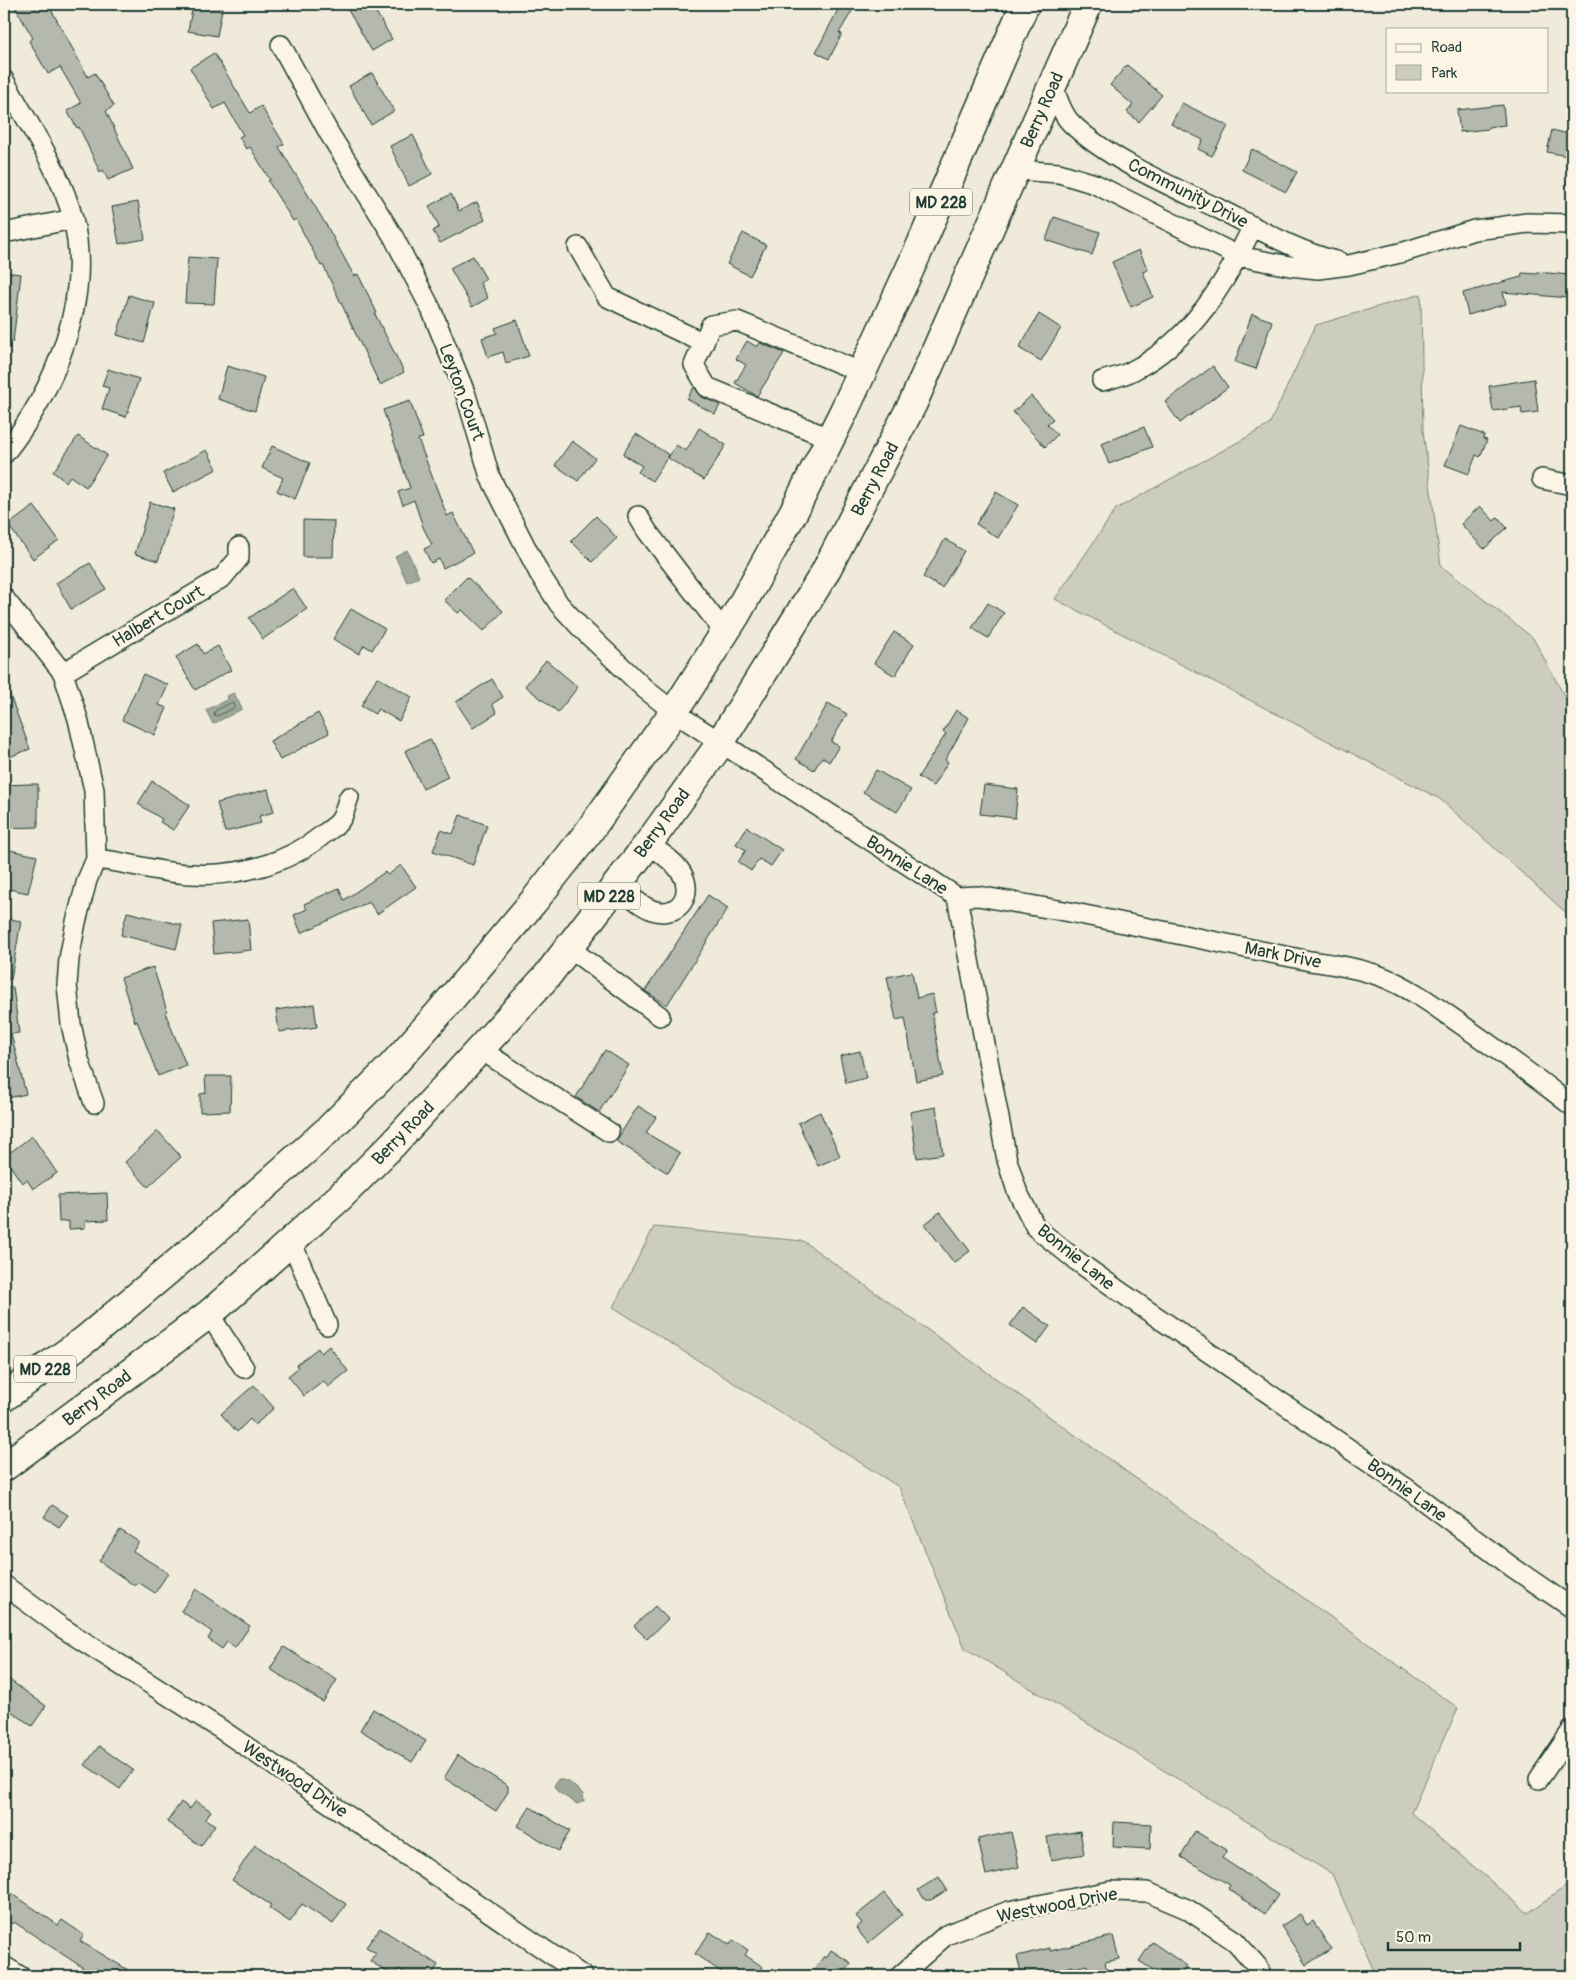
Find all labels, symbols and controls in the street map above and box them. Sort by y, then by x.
legend [1386,28,1548,92]
text: Road [1431,38,1462,57]
text: Park [1431,64,1458,83]
street label: Berry Road [1016,69,1069,152]
street label: Community Drive [1124,153,1252,234]
road number: MD 228 [910,188,972,216]
street label: Leyton Court [433,341,490,444]
street label: Berry Road [846,438,905,520]
street label: Halbert Court [108,580,209,653]
street label: Berry Road [629,784,695,863]
street label: Bonnie Lane [861,830,952,900]
road number: MD 228 [578,882,640,909]
street label: Mark Drive [1243,937,1323,974]
street label: Berry Road [367,1096,440,1170]
street label: Bonnie Lane [1032,1219,1119,1296]
road number: MD 228 [14,1356,76,1382]
street label: Berry Road [58,1365,136,1432]
street label: Bonnie Lane [1362,1454,1451,1527]
street label: Westwood Drive [238,1736,352,1823]
street label: Westwood Drive [995,1883,1119,1928]
scale bar [1388,1920,1521,1952]
text: 50 m [1396,1928,1431,1947]

